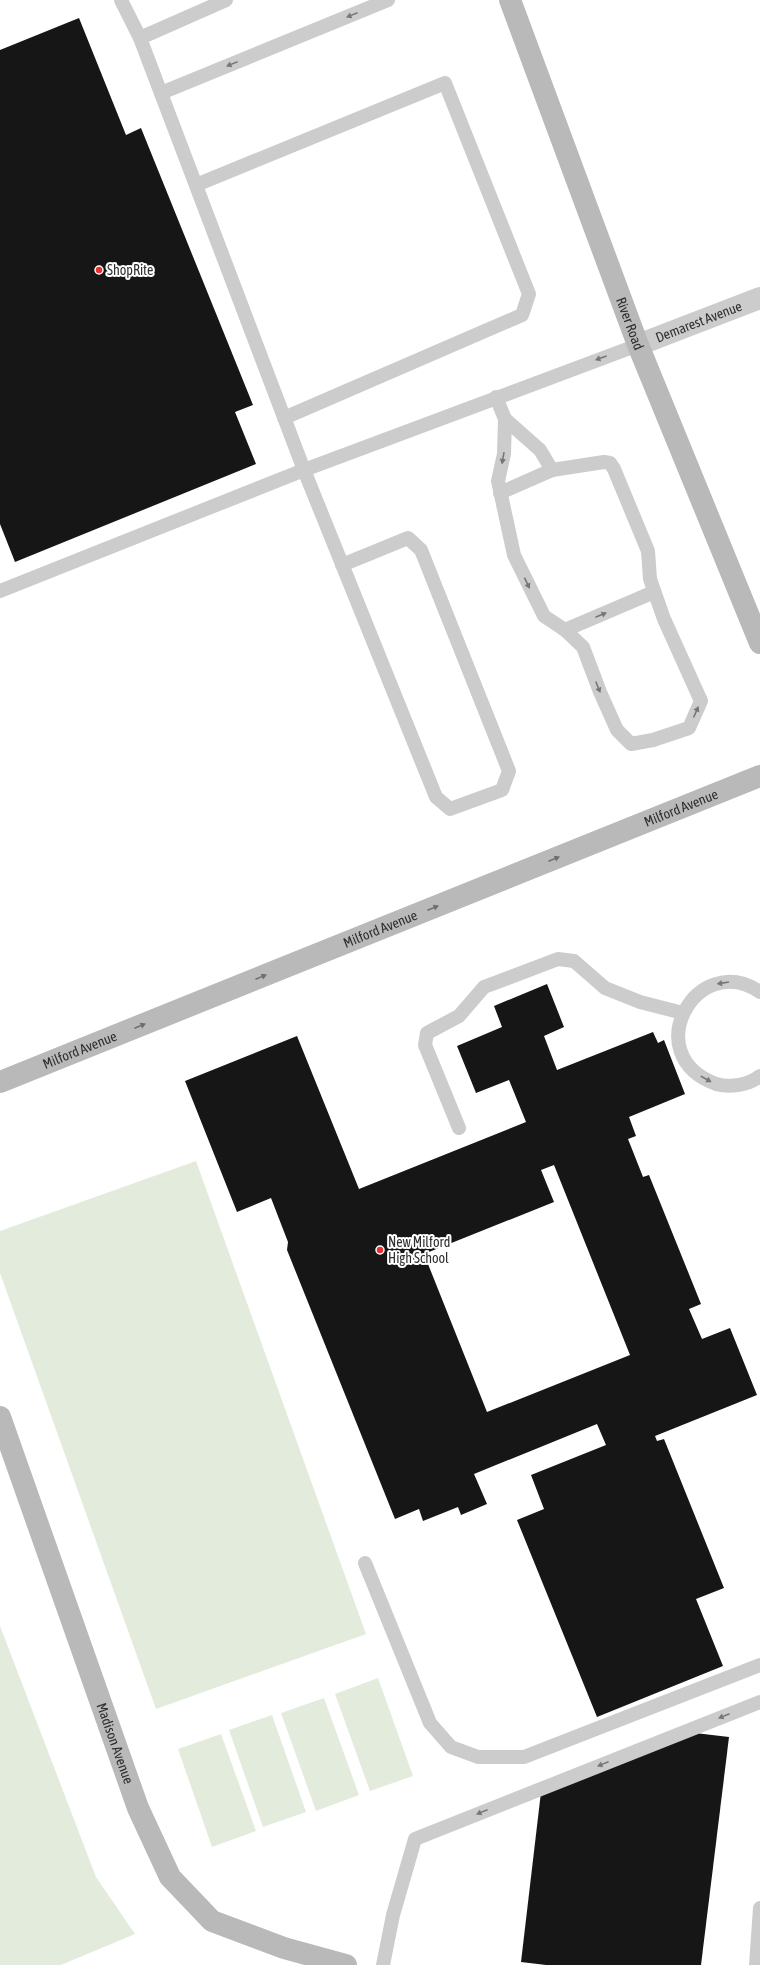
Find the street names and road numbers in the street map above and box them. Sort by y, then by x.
street label: River Road [613,295,647,352]
street label: Demarest Avenue [653,298,744,345]
street label: Milford Avenue [642,786,720,830]
street label: Milford Avenue [341,907,420,951]
street label: Milford Avenue [40,1028,119,1072]
street label: Madison Avenue [93,1701,137,1786]

